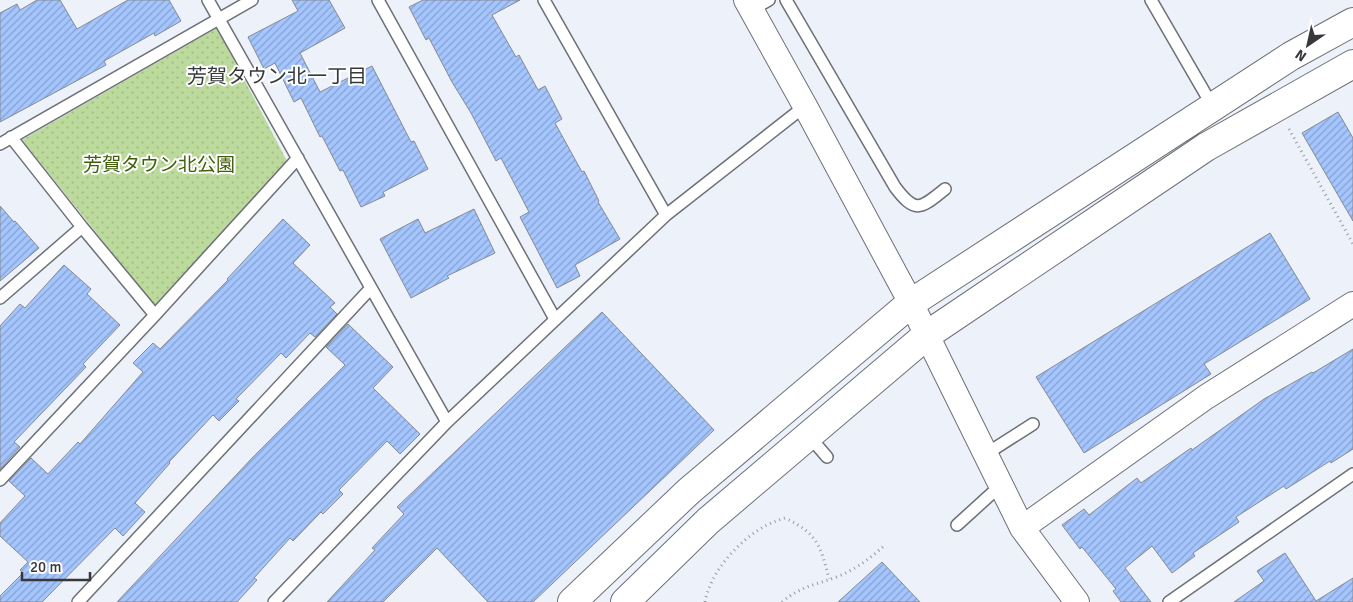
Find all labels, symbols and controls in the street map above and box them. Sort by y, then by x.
north arrow [1283,20,1333,70]
text: N [1292,46,1310,65]
district label: 芳賀タウン北一丁目 [187,64,367,89]
park label: 芳賀タウン北公園 [83,153,235,177]
scale bar [22,550,90,582]
text: 20 m [30,558,61,576]

